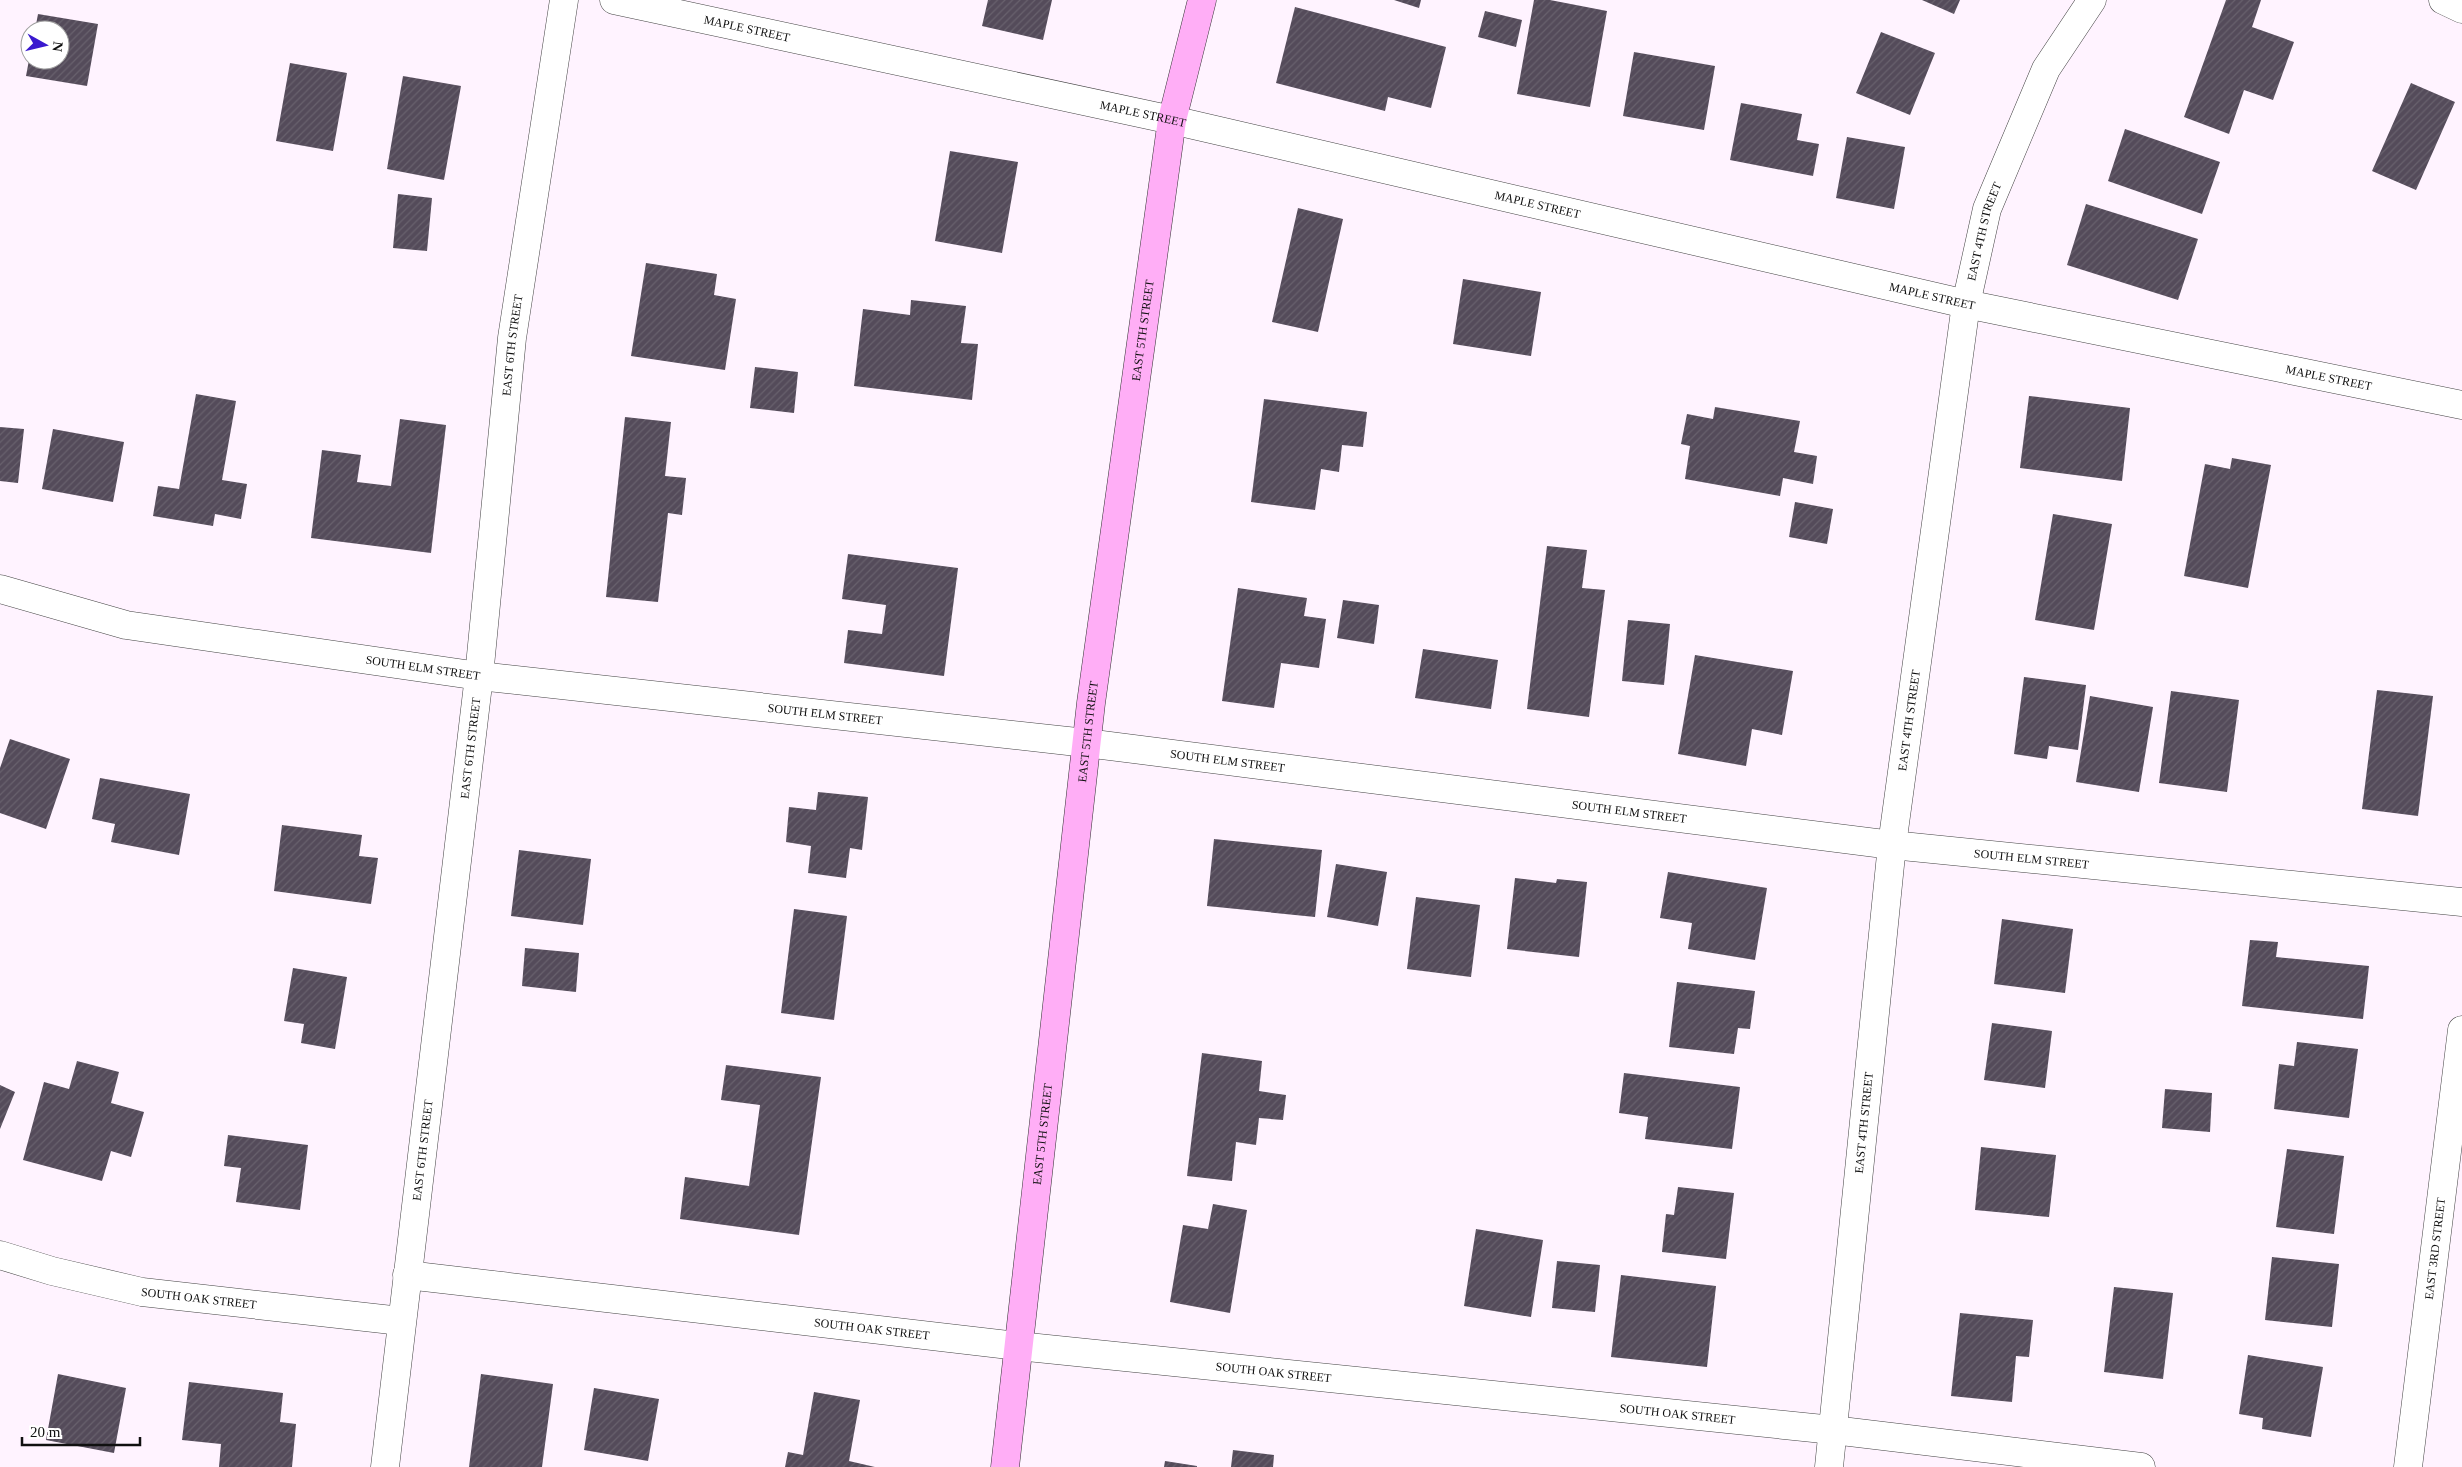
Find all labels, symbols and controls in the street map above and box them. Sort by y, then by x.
street label: MAPLE STREET [703,13,792,45]
north arrow [20,20,70,70]
text: N [49,41,66,53]
street label: MAPLE STREET [1099,98,1188,130]
street label: EAST 4TH STREET [1964,179,2005,282]
street label: MAPLE STREET [1493,188,1583,222]
street label: EAST 5TH STREET [1129,278,1157,382]
street label: MAPLE STREET [1888,279,1977,313]
street label: EAST 6TH STREET [499,293,526,397]
street label: MAPLE STREET [2284,362,2374,394]
street label: SOUTH ELM STREET [365,653,482,683]
street label: EAST 4TH STREET [1895,668,1923,772]
street label: EAST 5TH STREET [1075,679,1101,783]
street label: EAST 6TH STREET [457,696,483,799]
street label: SOUTH ELM STREET [767,701,884,728]
street label: SOUTH ELM STREET [1169,747,1286,775]
street label: SOUTH ELM STREET [1571,798,1688,826]
street label: SOUTH ELM STREET [1973,846,2090,872]
street label: EAST 4TH STREET [1852,1071,1876,1174]
street label: EAST 5TH STREET [1030,1082,1055,1186]
street label: EAST 6TH STREET [410,1098,436,1202]
street label: EAST 3RD STREET [2422,1196,2448,1300]
street label: SOUTH OAK STREET [140,1285,258,1312]
street label: SOUTH OAK STREET [813,1315,931,1343]
street label: SOUTH OAK STREET [1215,1359,1333,1385]
street label: SOUTH OAK STREET [1619,1401,1737,1427]
scale bar [22,1414,140,1446]
text: 20 m [30,1424,61,1440]

